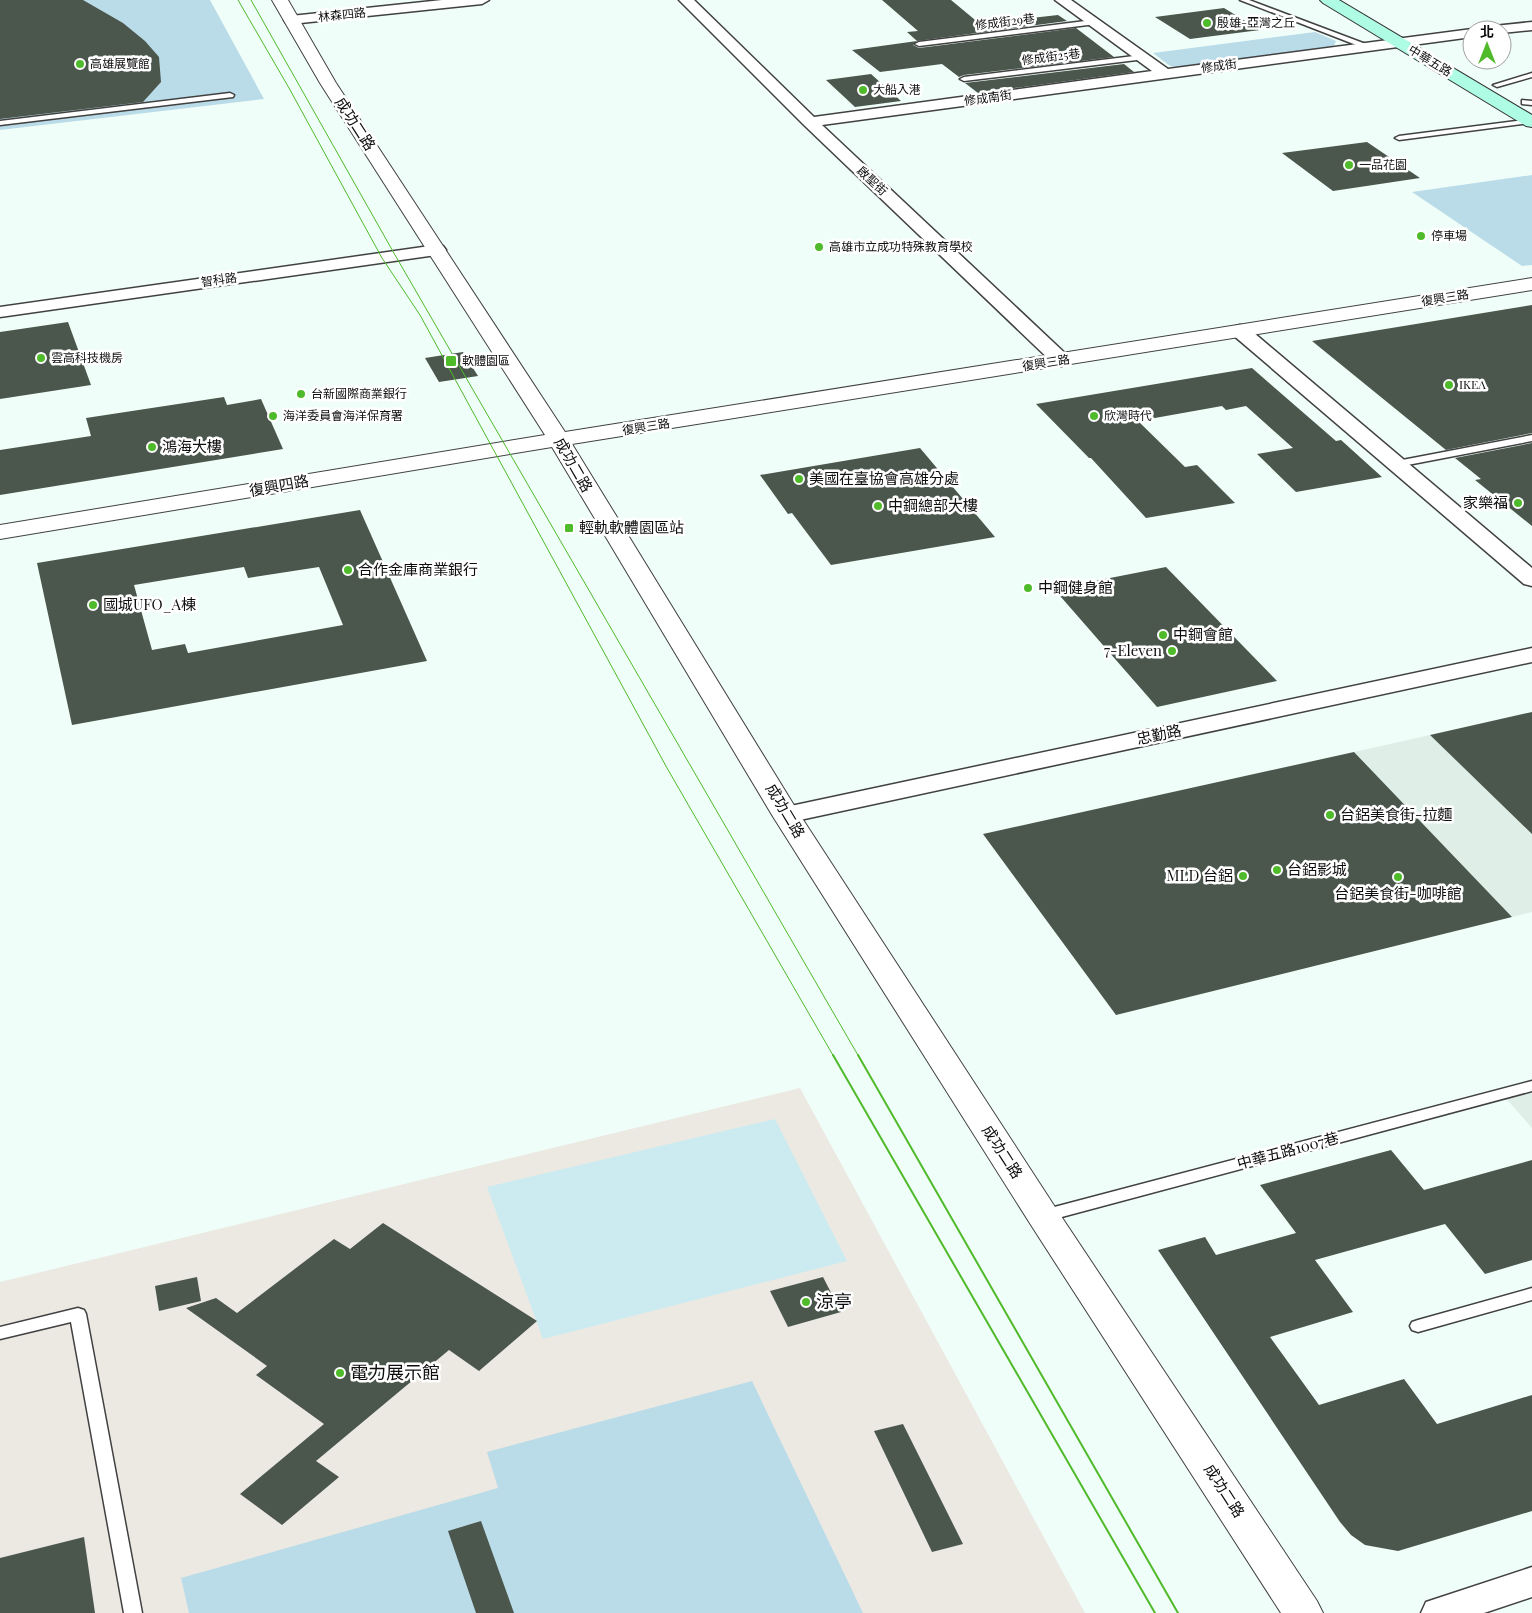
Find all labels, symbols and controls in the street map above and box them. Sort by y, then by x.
street label: 林森四路 [317,4,367,24]
street label: 修成街29巷 [974,9,1036,33]
place label: 殷雄-亞灣之丘 [1217,14,1295,30]
marker: 殷雄-亞灣之丘 [1201,17,1213,29]
north arrow [1462,20,1512,70]
text: 北 [1480,22,1494,41]
street label: 中華五路 [1406,41,1455,79]
street label: 修成街25巷 [1021,44,1081,68]
place label: 高雄展覽館 [90,55,150,71]
street label: 修成街 [1200,55,1238,75]
marker: 高雄展覽館 [74,58,86,70]
place label: 大船入港 [873,81,921,97]
marker: 大船入港 [857,84,869,96]
street label: 修成南街 [963,86,1013,108]
street label: 成功二路 [331,93,381,154]
place label: 一品花園 [1359,156,1407,172]
marker: 一品花園 [1343,159,1355,171]
street label: 啟聖街 [854,162,891,198]
place label: 停車場 [1431,227,1467,243]
marker: 停車場 [1415,230,1427,242]
place label: 高雄市立成功特殊教育學校 [829,238,973,254]
marker: 高雄市立成功特殊教育學校 [813,241,825,253]
street label: 智科路 [200,269,238,289]
street label: 復興三路 [1420,285,1470,309]
place label: 雲高科技機房 [51,349,123,365]
street label: 復興三路 [1021,350,1071,374]
marker: 雲高科技機房 [35,352,47,364]
place label: 軟體園區 [462,352,510,368]
marker: 軟體園區 [444,354,458,368]
place label: IKEA [1459,376,1486,392]
marker: IKEA [1443,379,1455,391]
place label: 台新國際商業銀行 [311,385,407,401]
marker: 台新國際商業銀行 [295,388,307,400]
place label: 海洋委員會海洋保育署 [283,407,403,423]
place label: 欣灣時代 [1104,407,1152,423]
marker: 海洋委員會海洋保育署 [267,410,279,422]
marker: 欣灣時代 [1088,410,1100,422]
street label: 復興三路 [621,414,671,438]
street label: 成功二路 [550,434,598,495]
place label: 鴻海大樓 [162,436,222,456]
marker: 鴻海大樓 [146,441,158,453]
place label: 美國在臺協會高雄分處 [809,468,959,488]
street label: 復興四路 [248,470,310,500]
marker: 美國在臺協會高雄分處 [793,473,805,485]
place label: 家樂福 [1463,492,1508,512]
place label: 中鋼總部大樓 [888,495,978,515]
marker: 家樂福 [1512,497,1524,509]
marker: 中鋼總部大樓 [872,500,884,512]
place label: 輕軌軟體園區站 [579,517,684,537]
marker: 輕軌軟體園區站 [563,522,575,534]
place label: 合作金庫商業銀行 [358,559,478,579]
marker: 合作金庫商業銀行 [342,564,354,576]
place label: 中鋼健身館 [1038,577,1113,597]
marker: 中鋼健身館 [1022,582,1034,594]
place label: 國城UFO_A棟 [103,594,196,614]
marker: 國城UFO_A棟 [87,599,99,611]
place label: 中鋼會館 [1173,624,1233,644]
marker: 中鋼會館 [1157,629,1169,641]
place label: 7-Eleven [1104,640,1162,660]
marker: 7-Eleven [1166,645,1178,657]
street label: 忠勤路 [1135,720,1183,748]
street label: 成功二路 [762,780,810,841]
place label: 台鋁美食街-拉麵 [1340,804,1453,824]
marker: 台鋁美食街-拉麵 [1324,809,1336,821]
place label: 台鋁影城 [1287,859,1347,879]
marker: 台鋁影城 [1271,864,1283,876]
place label: MLD 台鋁 [1167,865,1233,885]
marker: MLD 台鋁 [1237,870,1249,882]
marker: 台鋁美食街-咖啡館 [1392,871,1404,883]
place label: 台鋁美食街-咖啡館 [1334,883,1462,903]
street label: 成功二路 [978,1121,1028,1182]
street label: 中華五路1007巷 [1235,1127,1341,1173]
place label: 涼亭 [816,1289,852,1313]
marker: 涼亭 [800,1296,812,1308]
place label: 電力展示館 [350,1360,440,1384]
marker: 電力展示館 [334,1367,346,1379]
street label: 成功二路 [1200,1460,1250,1521]

